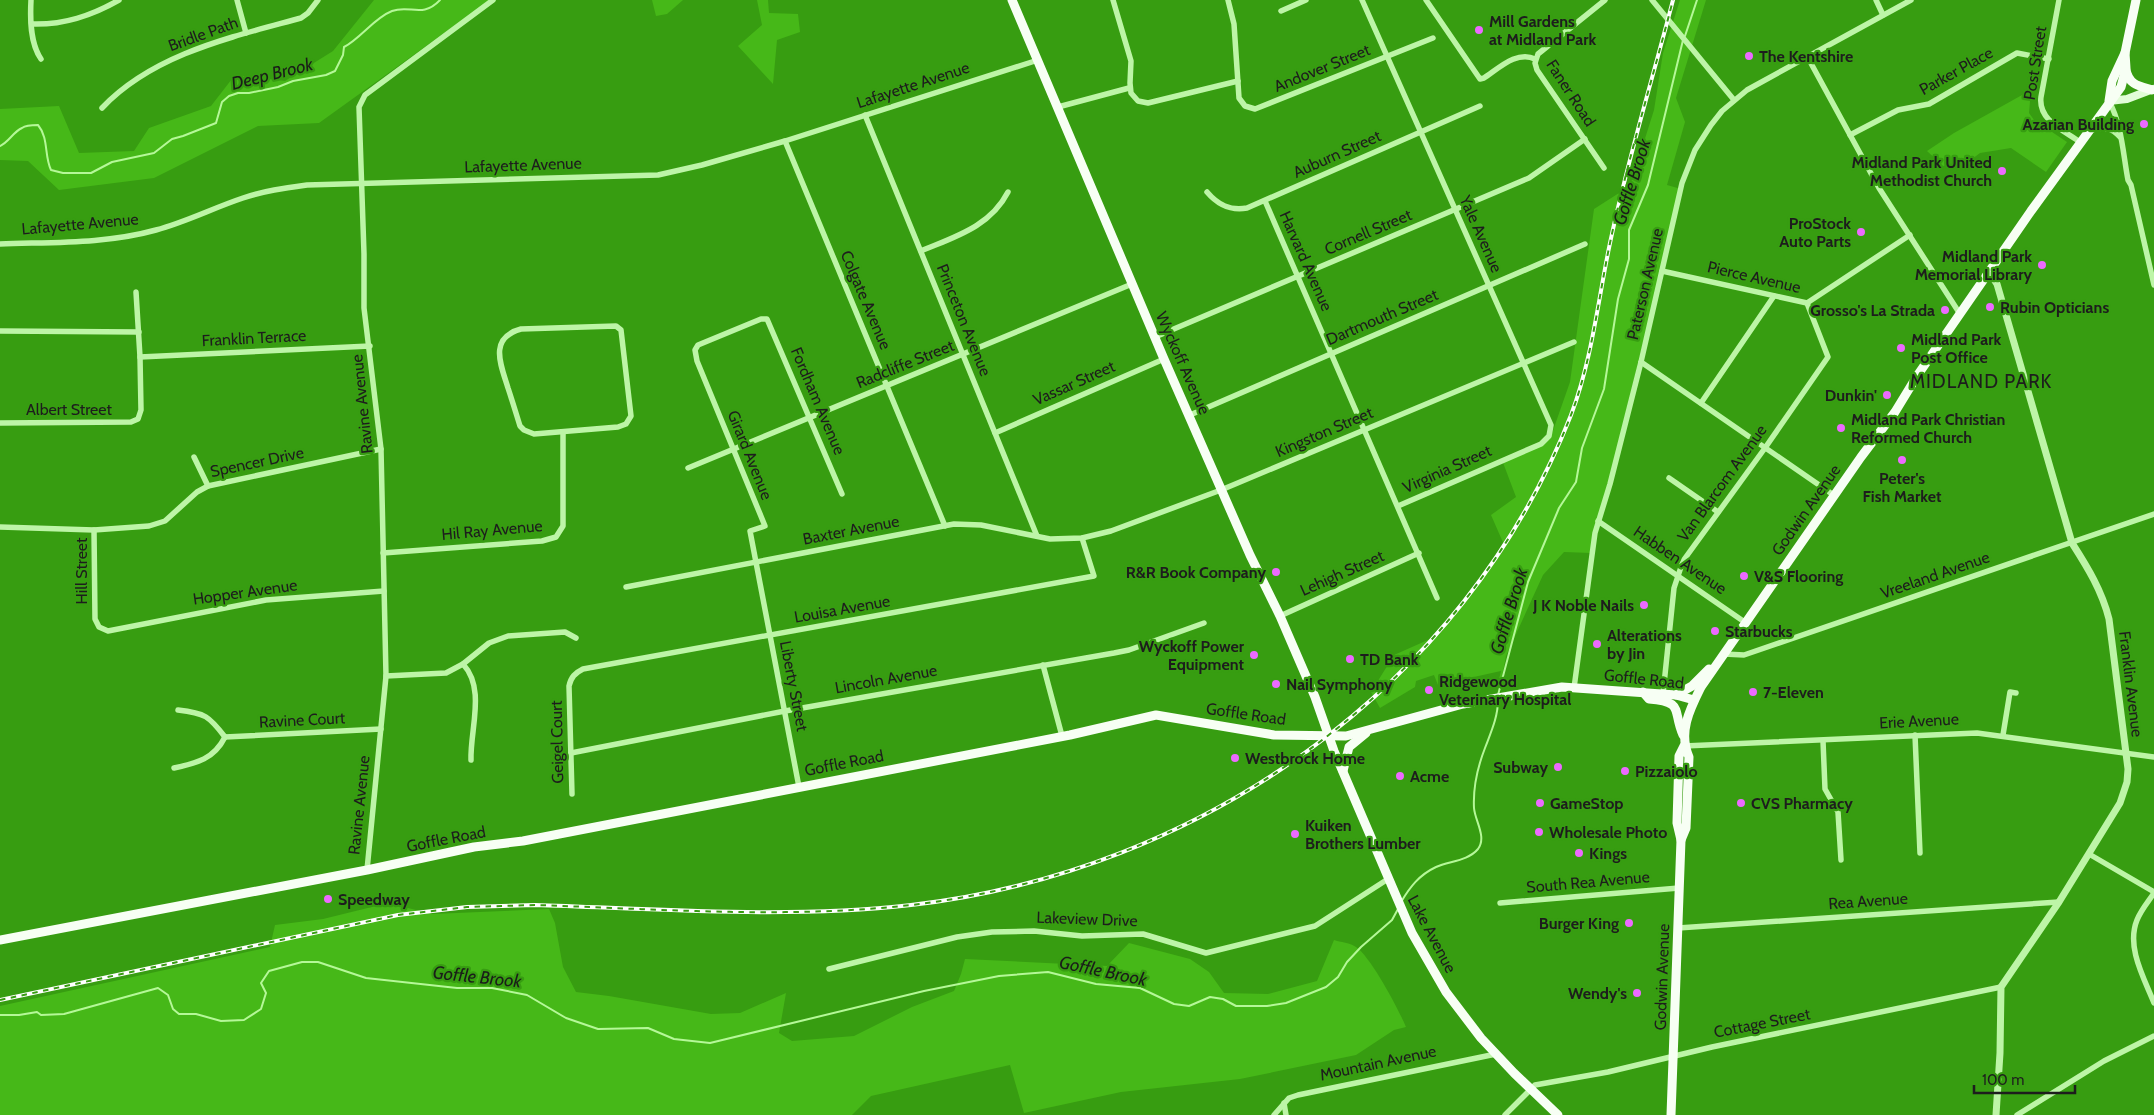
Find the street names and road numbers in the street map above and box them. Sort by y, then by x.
street label: Bridle Path [166,13,240,55]
street label: Post Street [2020,24,2050,101]
street label: Andover Street [1271,40,1373,96]
street label: Parker Place [1916,43,1996,99]
street label: Faner Road [1542,56,1600,130]
street label: Lafayette Avenue [854,58,972,112]
street label: Auburn Street [1290,126,1384,182]
street label: Lafayette Avenue [464,153,582,177]
street label: Yale Avenue [1455,192,1506,275]
street label: Cornell Street [1322,205,1415,259]
street label: Harvard Avenue [1275,208,1337,314]
street label: Lafayette Avenue [21,209,139,239]
street label: Paterson Avenue [1623,226,1667,342]
street label: Colgate Avenue [837,248,895,352]
street label: Pierce Avenue [1705,257,1803,297]
street label: Princeton Avenue [933,261,995,379]
street label: Dartmouth Street [1323,285,1441,349]
street label: Wyckoff Avenue [1152,309,1214,417]
street label: Franklin Terrace [201,326,307,350]
street label: Radcliffe Street [853,336,957,392]
street label: Fordham Avenue [787,344,849,458]
street label: Ravine Avenue [347,353,377,455]
street label: Vassar Street [1030,356,1118,409]
street label: Albert Street [26,400,112,419]
street label: Kingston Street [1272,403,1376,461]
street label: Girard Avenue [723,408,777,502]
street label: Van Blarcom Avenue [1673,421,1771,545]
street label: Virginia Street [1400,441,1495,497]
street label: Spencer Drive [208,443,306,481]
street label: Godwin Avenue [1768,461,1844,559]
street label: Baxter Avenue [801,511,901,549]
street label: Hil Ray Avenue [441,516,543,544]
street label: Habben Avenue [1630,522,1730,598]
street label: Hill Street [72,537,91,604]
street label: Lehigh Street [1297,546,1387,600]
street label: Vreeland Avenue [1878,547,1992,603]
street label: Hopper Avenue [192,575,298,609]
street label: Louisa Avenue [793,591,891,627]
street label: Franklin Avenue [2115,630,2147,738]
street label: Liberty Street [776,639,812,733]
street label: Lincoln Avenue [833,661,939,697]
street label: Goffle Road [1603,665,1685,693]
street label: Goffle Road [1205,699,1287,729]
street label: Geigel Court [547,700,567,784]
street label: Ravine Court [258,708,346,732]
street label: Erie Avenue [1879,709,1959,733]
street label: Goffle Road [803,746,885,780]
street label: Ravine Avenue [344,754,374,856]
street label: Goffle Road [405,822,487,856]
street label: South Rea Avenue [1526,867,1650,897]
street label: Rea Avenue [1828,889,1908,913]
street label: Lake Avenue [1404,892,1460,976]
street label: Lakeview Drive [1036,908,1138,930]
street label: Godwin Avenue [1651,923,1673,1031]
street label: Cottage Street [1712,1004,1812,1042]
street label: Mountain Avenue [1318,1041,1438,1085]

